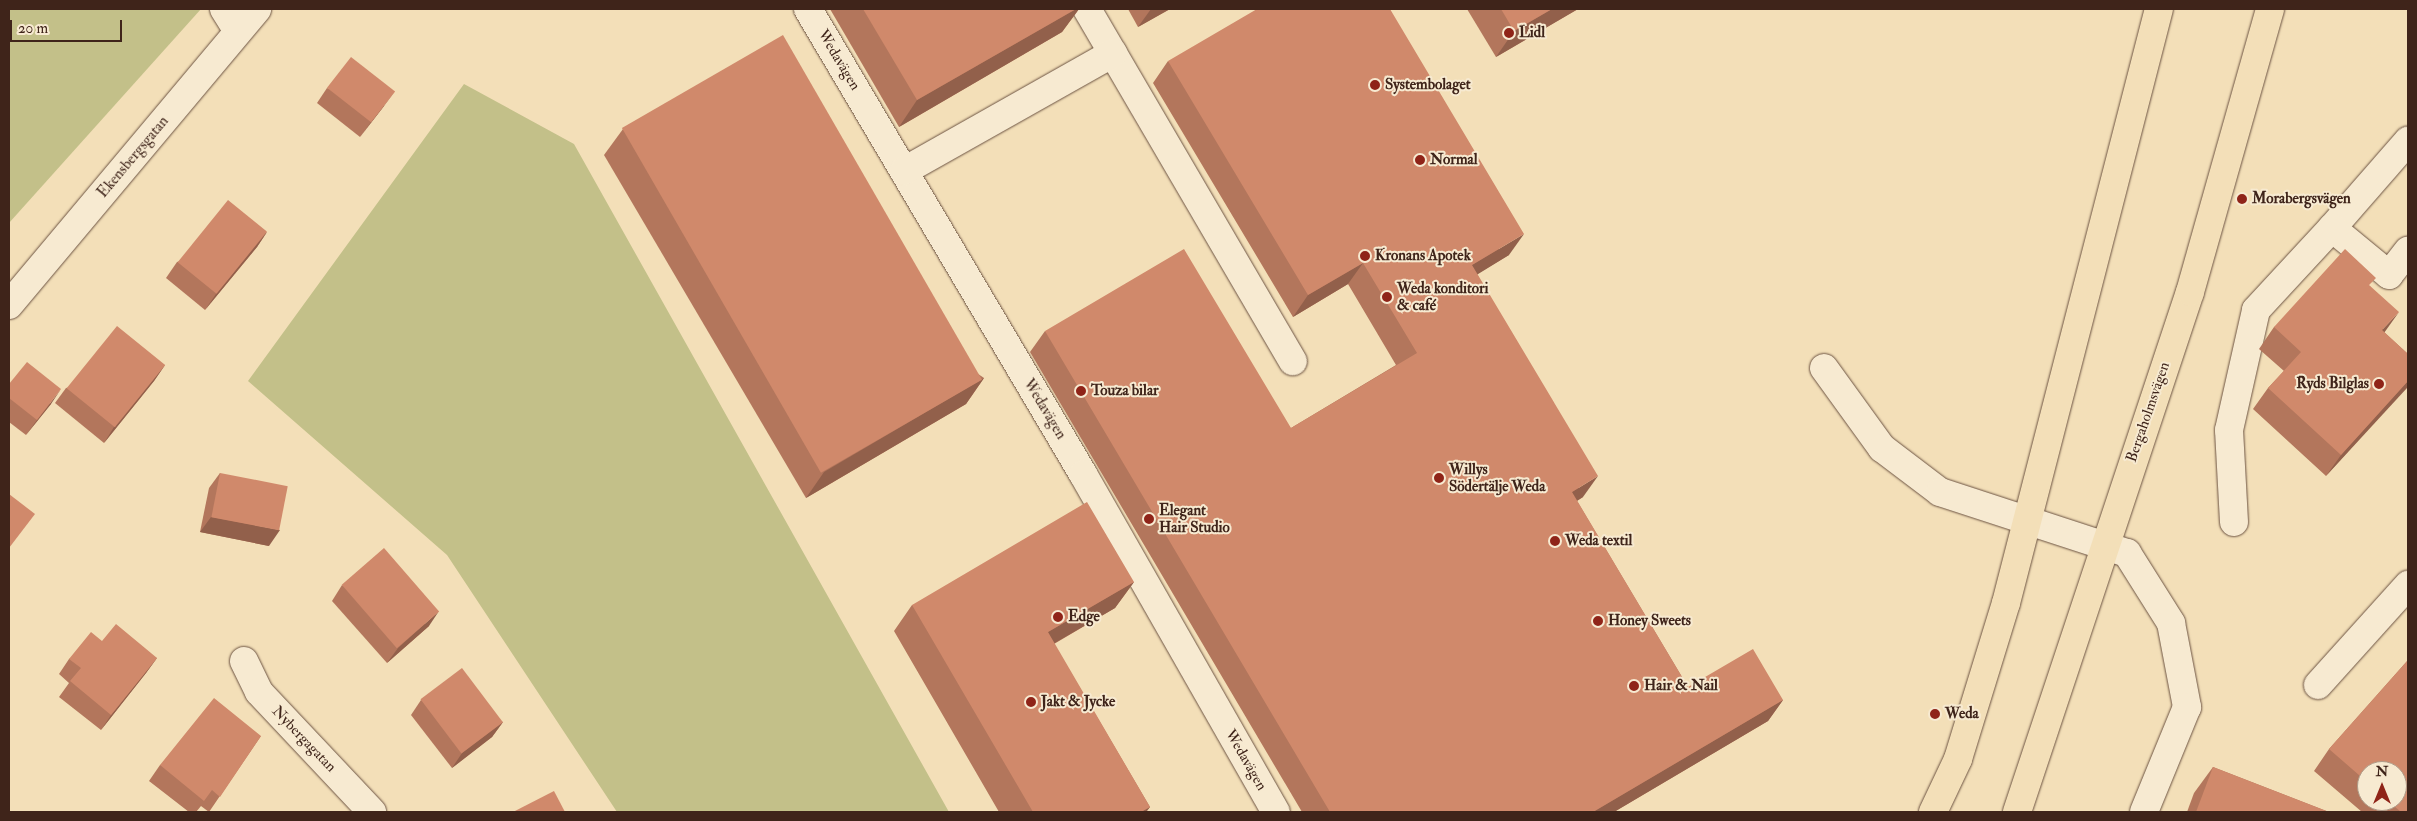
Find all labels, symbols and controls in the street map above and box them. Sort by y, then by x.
scale bar [12,10,125,42]
text: 20 m [18,19,48,38]
place label: Lidl [1519,24,1545,42]
street label: Wedavägen [814,26,864,94]
marker: Lidl [1503,27,1515,39]
place label: Systembolaget [1385,76,1471,94]
marker: Systembolaget [1369,79,1381,91]
street label: Ekensbergsgatan [94,113,172,201]
place label: Normal [1430,151,1478,169]
marker: Normal [1414,154,1426,166]
place label: Morabergsvägen [2252,190,2351,208]
marker: Morabergsvägen [2236,193,2248,205]
place label: Kronans Apotek [1375,247,1471,265]
marker: Kronans Apotek [1359,250,1371,262]
place label: Weda konditori & café [1397,279,1489,314]
marker: Weda konditori & café [1381,291,1393,303]
street label: Bergaholmsvägen [2122,360,2174,464]
street label: Wedavägen [1020,375,1070,443]
place label: Ryds Bilglas [2296,375,2369,393]
marker: Ryds Bilglas [2373,378,2385,390]
place label: Touza bilar [1091,382,1159,400]
marker: Touza bilar [1075,385,1087,397]
place label: Willys Södertälje Weda [1449,460,1545,495]
marker: Willys Södertälje Weda [1433,472,1445,484]
place label: Elegant Hair Studio [1159,501,1230,536]
marker: Elegant Hair Studio [1143,513,1155,525]
place label: Weda textil [1565,532,1632,550]
marker: Weda textil [1549,535,1561,547]
place label: Edge [1068,608,1100,626]
marker: Edge [1052,611,1064,623]
place label: Honey Sweets [1608,612,1691,630]
marker: Honey Sweets [1592,615,1604,627]
place label: Hair & Nail [1644,677,1718,695]
marker: Hair & Nail [1628,680,1640,692]
place label: Jakt & Jycke [1041,693,1115,711]
marker: Jakt & Jycke [1025,696,1037,708]
street label: Nybergagatan [268,702,340,776]
place label: Weda [1945,705,1979,723]
marker: Weda [1929,708,1941,720]
street label: Wedavägen [1221,726,1271,794]
north arrow [2357,761,2407,811]
text: N [2376,763,2388,780]

